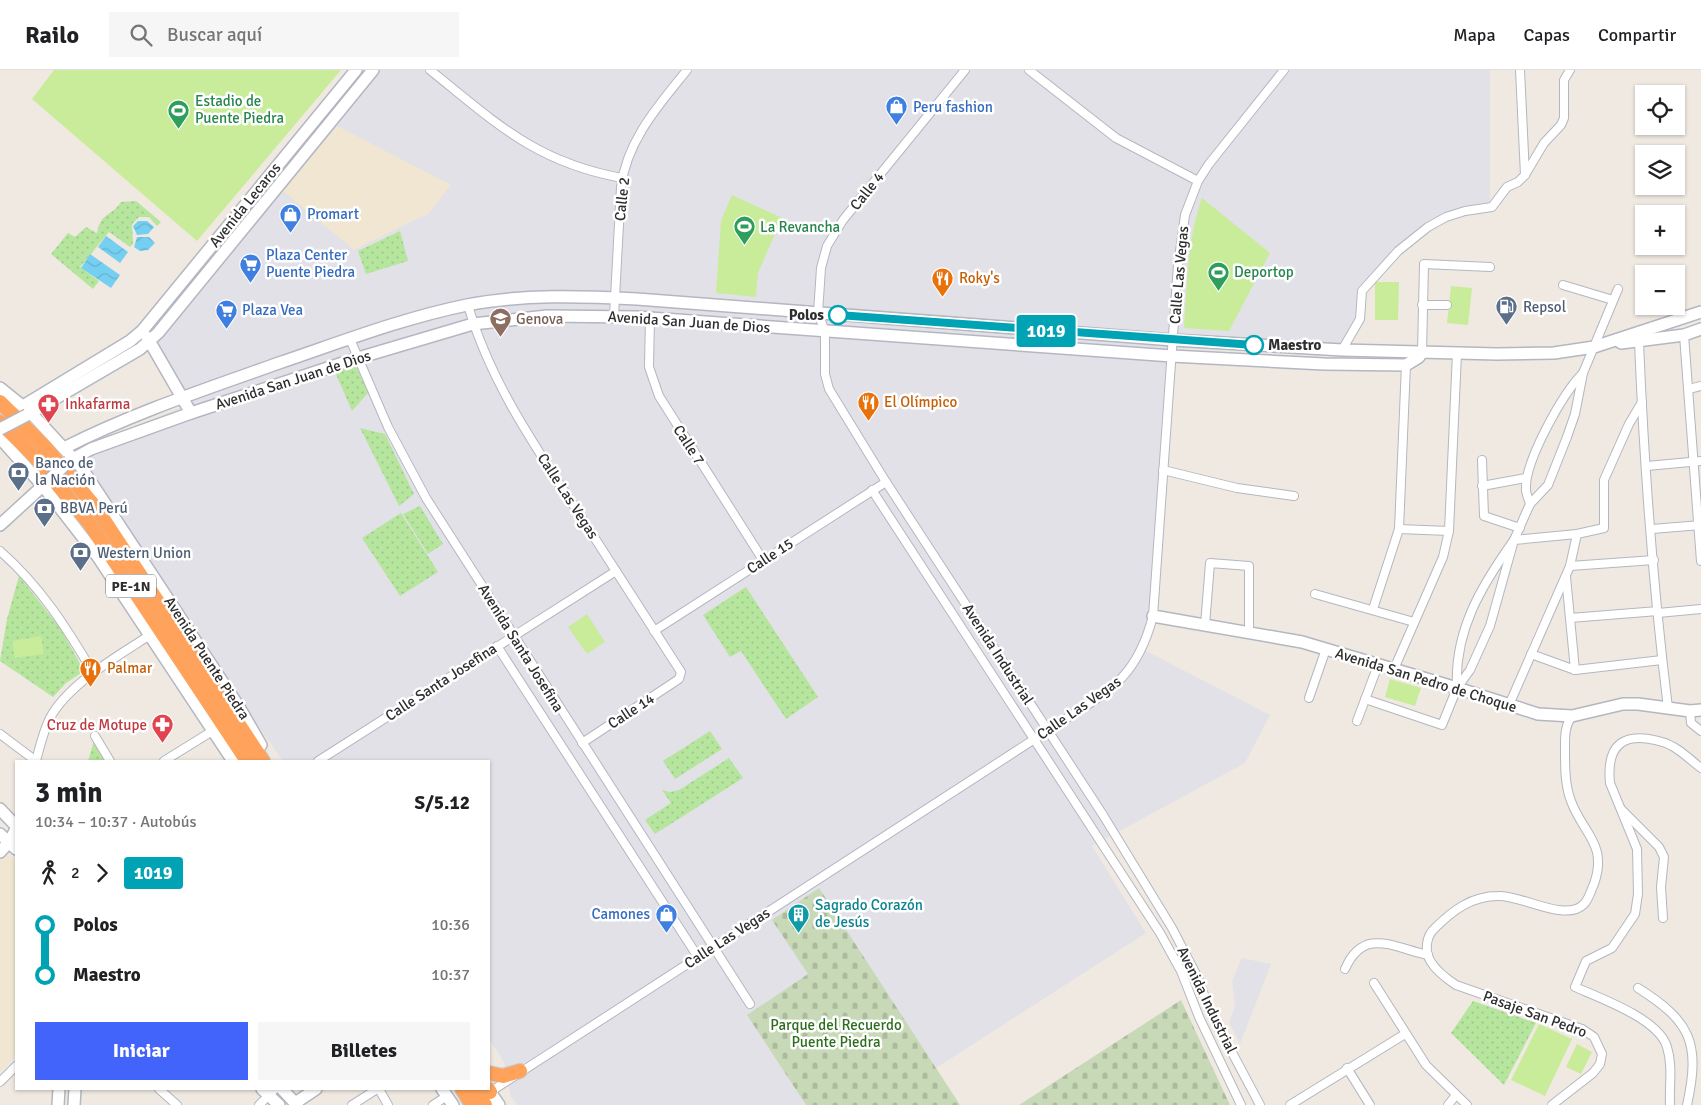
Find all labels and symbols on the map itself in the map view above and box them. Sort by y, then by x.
place label: Estadio de Puente Piedra [195,92,284,127]
shop icon: Peru fashion [885,95,909,126]
sports icon: Estadio de Puente Piedra [167,98,191,129]
place label: Peru fashion [913,98,993,116]
street label: Avenida Lecaros [205,159,285,251]
street label: Calle 4 [846,168,888,214]
street label: Calle 2 [611,176,633,222]
shop icon: Promart [279,202,303,233]
place label: Promart [307,205,359,223]
sports icon: La Revancha [732,215,756,246]
place label: La Revancha [760,218,840,236]
street label: Calle Las Vegas [1166,225,1192,325]
place label: Plaza Center Puente Piedra [266,246,355,281]
supermarket icon: Plaza Center Puente Piedra [238,252,262,283]
sports icon: Deportop [1206,260,1230,291]
place label: Deportop [1234,263,1294,281]
restaurant icon: Roky's [931,266,955,297]
place label: Roky's [959,269,1000,287]
fuel station icon: Repsol [1495,295,1519,326]
supermarket icon: Plaza Vea [214,298,238,329]
place label: Repsol [1523,298,1566,316]
place label: Plaza Vea [242,301,303,319]
marker: Polos [828,305,848,325]
place label: Polos [789,306,824,324]
school or university icon: Genova [488,307,512,338]
street label: Avenida San Juan de Dios [607,307,771,337]
place label: Genova [516,310,563,328]
line badge: 1019 [1011,315,1081,347]
marker: Maestro [1244,335,1264,355]
place label: Maestro [1268,336,1322,354]
street label: Avenida San Juan de Dios [213,346,373,414]
restaurant icon: El Olímpico [856,390,880,421]
pharmacy icon: Inkafarma [37,392,61,423]
place label: El Olímpico [884,393,957,411]
place label: Inkafarma [65,395,130,413]
street label: Calle 7 [669,422,709,468]
street label: Calle Las Vegas [534,450,603,543]
place label: Banco de la Nación [35,454,95,489]
bank icon: Banco de la Nación [7,460,31,491]
bank icon: BBVA Perú [32,496,56,527]
place label: BBVA Perú [60,499,128,517]
street label: Calle 15 [743,534,797,578]
bank icon: Western Union [69,541,93,572]
place label: Western Union [97,544,191,562]
road number: PE-1N [106,574,156,598]
street label: Avenida Santa Josefina [474,581,568,715]
street label: Avenida Puente Piedra [160,593,254,723]
street label: Avenida Industrial [959,600,1037,708]
street label: Calle Santa Josefina [382,639,500,725]
street label: Avenida San Pedro de Choque [1333,644,1519,716]
restaurant icon: Palmar [79,656,103,687]
place label: Palmar [107,659,153,677]
street label: Calle Las Vegas [1034,672,1125,744]
street label: Calle 14 [604,689,658,733]
pharmacy icon: Cruz de Motupe [151,713,175,744]
place label: Cruz de Motupe [47,716,147,734]
place label: Sagrado Corazón de Jesús [815,896,923,931]
shop icon: Camones [654,902,678,933]
building icon: Sagrado Corazón de Jesús [787,902,811,933]
street label: Calle Las Vegas [681,903,774,972]
place label: Camones [591,905,650,923]
street label: Avenida Industrial [1173,944,1241,1056]
street label: Pasaje San Pedro [1481,987,1589,1041]
park label: Parque del Recuerdo Puente Piedra [770,1016,902,1051]

